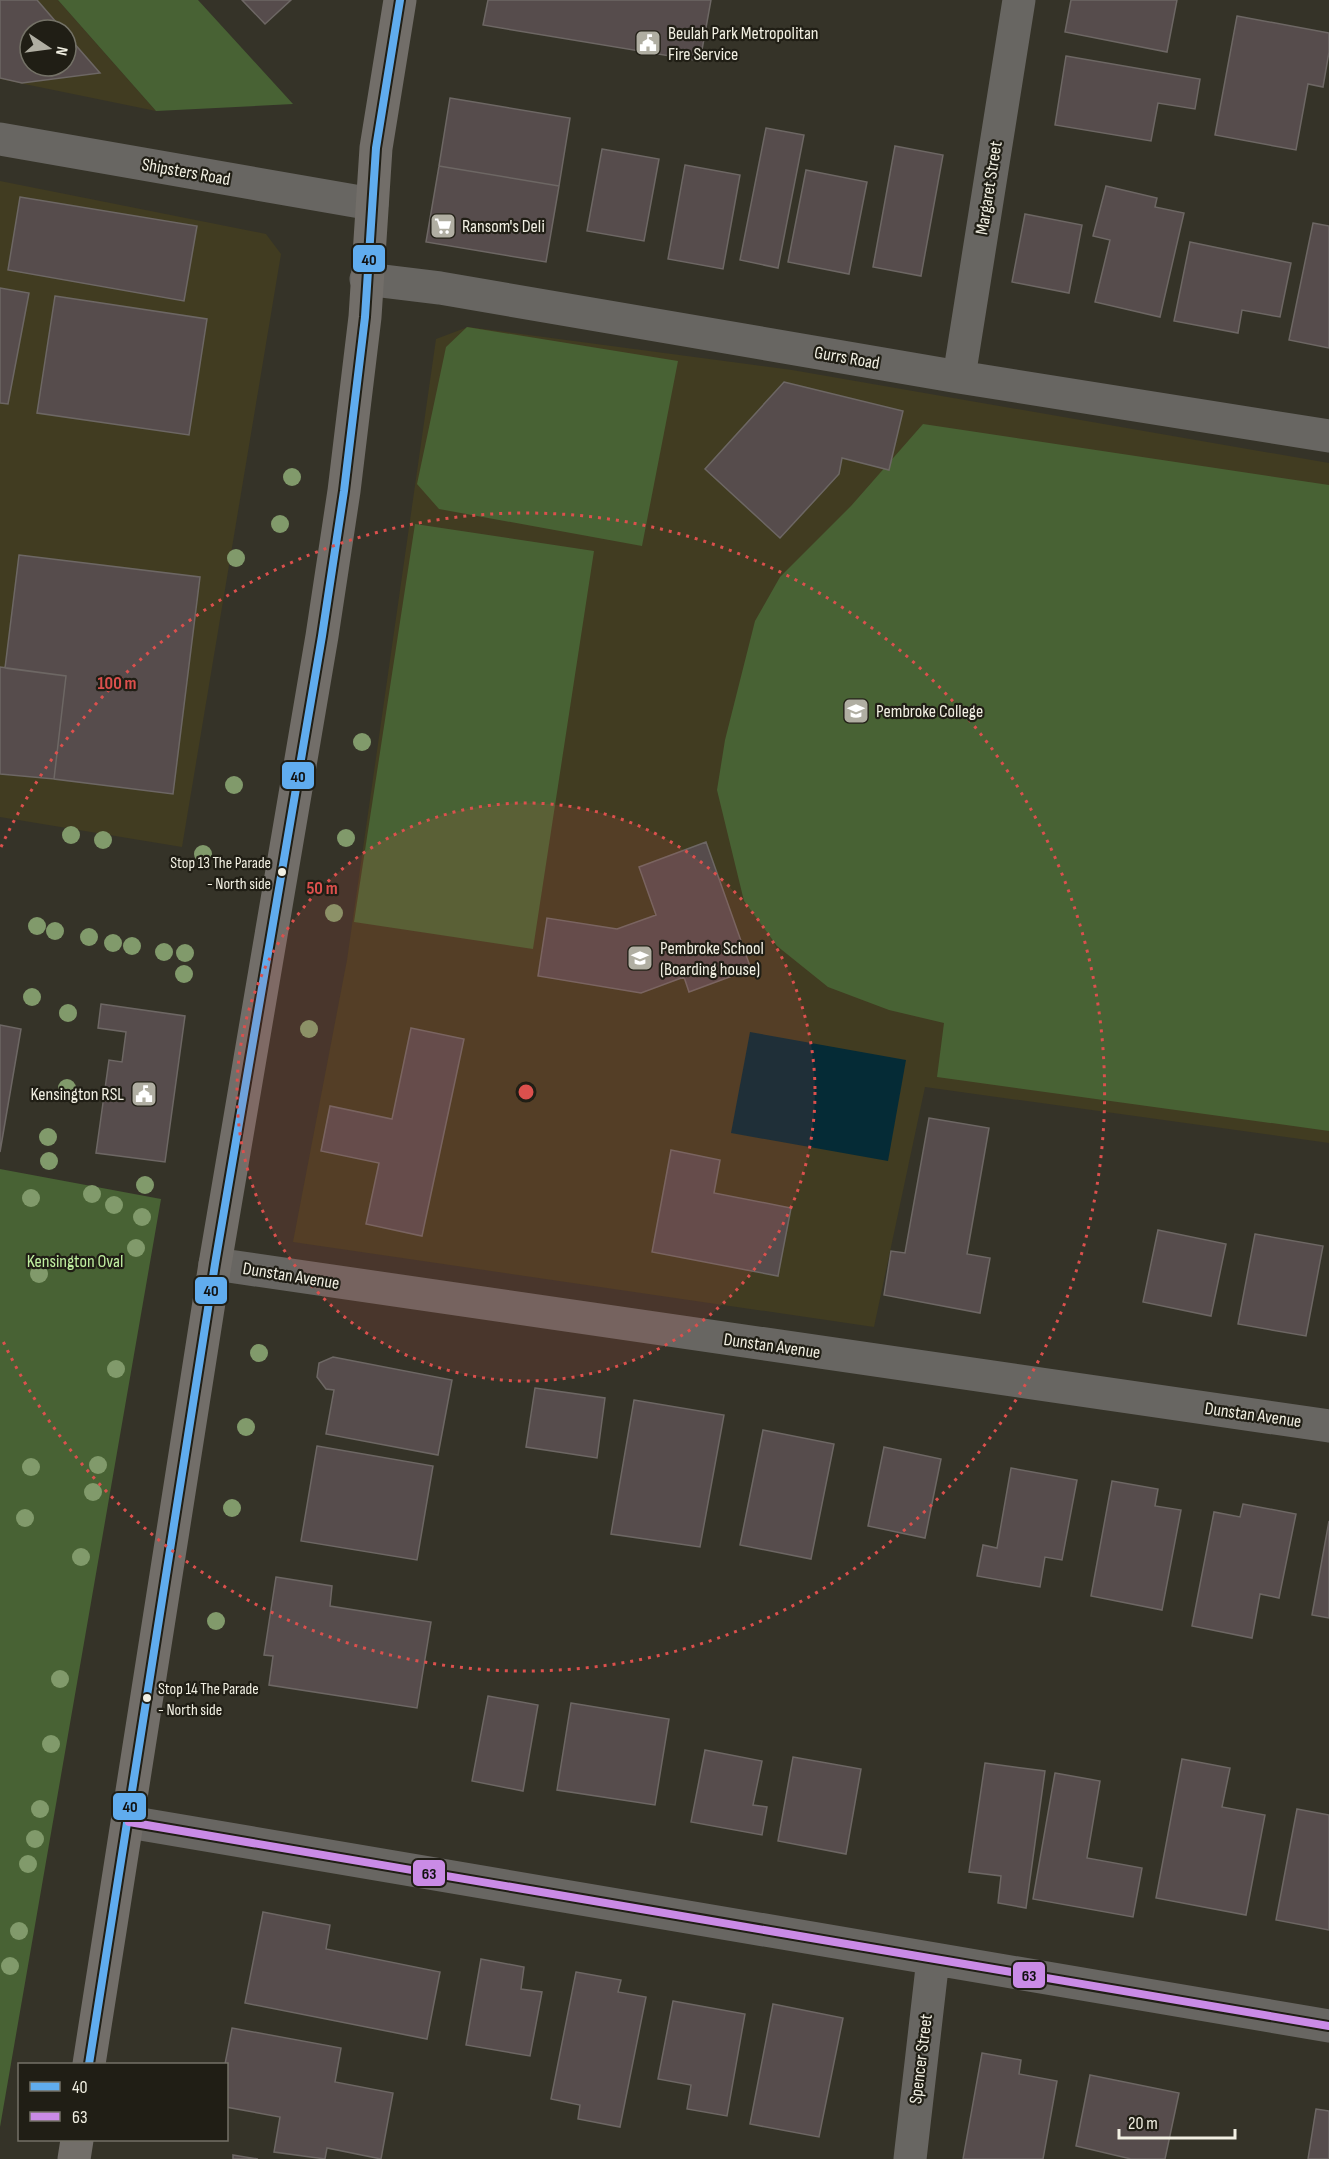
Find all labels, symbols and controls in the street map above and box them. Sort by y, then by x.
north arrow [18,18,78,78]
place label: Beulah Park Metropolitan Fire Service [668,23,819,65]
public building icon: Beulah Park Metropolitan Fire Service [633,28,663,58]
text: N [51,45,71,57]
street label: Margaret Street [971,139,1007,236]
street label: Shipsters Road [140,154,232,190]
supermarket icon: Ransom's Deli [428,211,458,241]
place label: Ransom's Deli [462,216,545,237]
line badge: 40 [352,244,386,273]
text: 40 [361,251,377,270]
street label: Gurrs Road [813,342,881,374]
text: 100 m [98,673,137,694]
school or university icon: Pembroke College [841,696,871,726]
place label: Pembroke College [876,701,983,722]
line badge: 40 [281,761,315,790]
text: 40 [290,768,306,787]
place label: Stop 13 The Parade - North side [170,854,271,894]
marker: Stop 13 The Parade - North side [276,866,288,878]
text: 50 m [306,878,338,899]
place label: Pembroke School (Boarding house) [660,938,764,980]
school or university icon: Pembroke School (Boarding house) [625,943,655,973]
public building icon: Kensington RSL [129,1079,159,1109]
centre of rings [516,1082,536,1102]
place label: Kensington RSL [31,1084,124,1105]
park label: Kensington Oval [27,1251,123,1272]
street label: Dunstan Avenue [241,1258,341,1294]
line badge: 40 [194,1276,228,1305]
text: 40 [203,1282,219,1301]
street label: Dunstan Avenue [722,1329,822,1363]
street label: Dunstan Avenue [1203,1398,1303,1432]
place label: Stop 14 The Parade - North side [158,1680,259,1720]
marker: Stop 14 The Parade - North side [141,1692,153,1704]
line badge: 40 [112,1792,147,1821]
text: 40 [122,1798,138,1817]
line badge: 63 [412,1859,446,1887]
text: 63 [422,1865,436,1884]
line badge: 63 [1012,1961,1046,1989]
text: 63 [1022,1967,1036,1986]
street label: Spencer Street [905,2012,937,2105]
legend [18,2063,228,2141]
text: 40 [72,2077,88,2098]
scale bar [1119,2102,1234,2140]
text: 63 [72,2107,87,2128]
text: 20 m [1128,2113,1158,2134]

